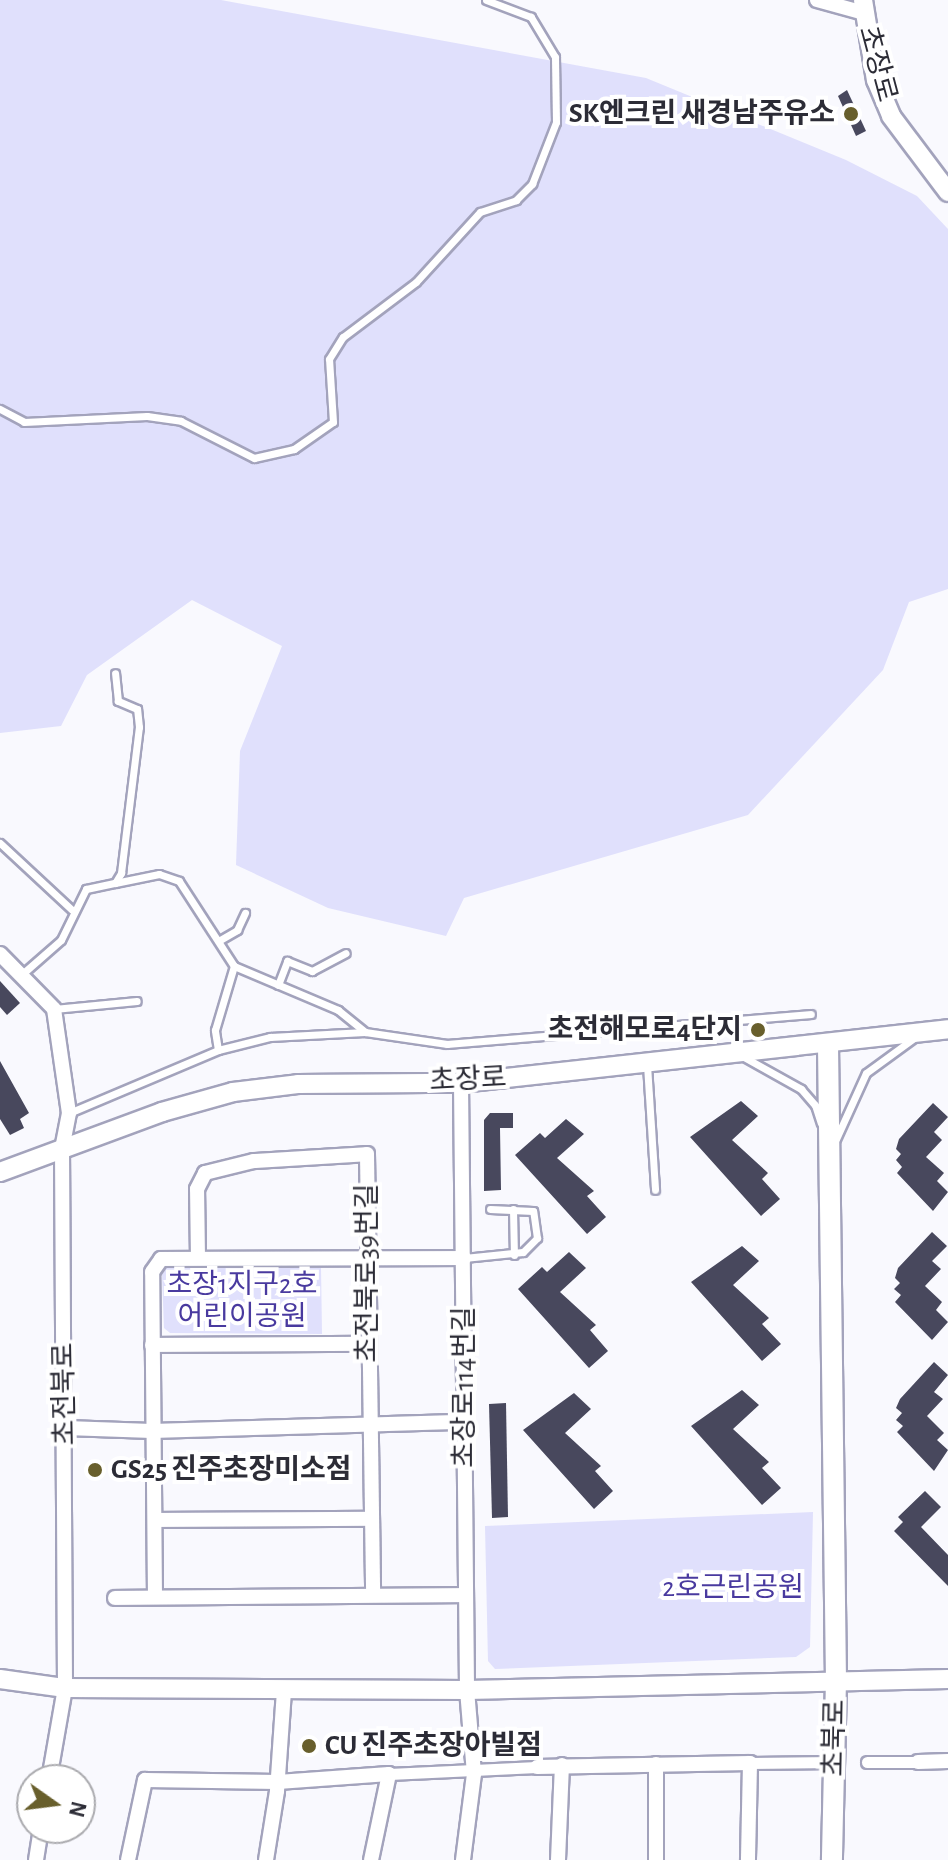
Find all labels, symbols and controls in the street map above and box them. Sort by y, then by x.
street label: 초장로 [851,22,903,106]
place label: SK엔크린 새경남주유소 [569,97,835,131]
marker: SK엔크린 새경남주유소 [842,105,860,123]
place label: 초전해모로4단지 [548,1013,742,1047]
marker: 초전해모로4단지 [749,1021,767,1039]
street label: 초장로 [429,1061,507,1099]
street label: 초전북로39번길 [351,1183,385,1363]
park label: 초장1지구2호 어린이공원 [166,1268,318,1334]
street label: 초장로114번길 [448,1306,482,1468]
street label: 초전북로 [47,1342,83,1446]
place label: GS25 진주초장미소점 [111,1453,352,1487]
marker: GS25 진주초장미소점 [86,1461,104,1479]
park label: 2호근린공원 [662,1571,804,1605]
street label: 초북로 [818,1699,852,1777]
place label: CU 진주초장아빌점 [325,1729,542,1763]
marker: CU 진주초장아빌점 [300,1737,318,1755]
north arrow [16,1764,96,1844]
text: N [65,1799,90,1819]

